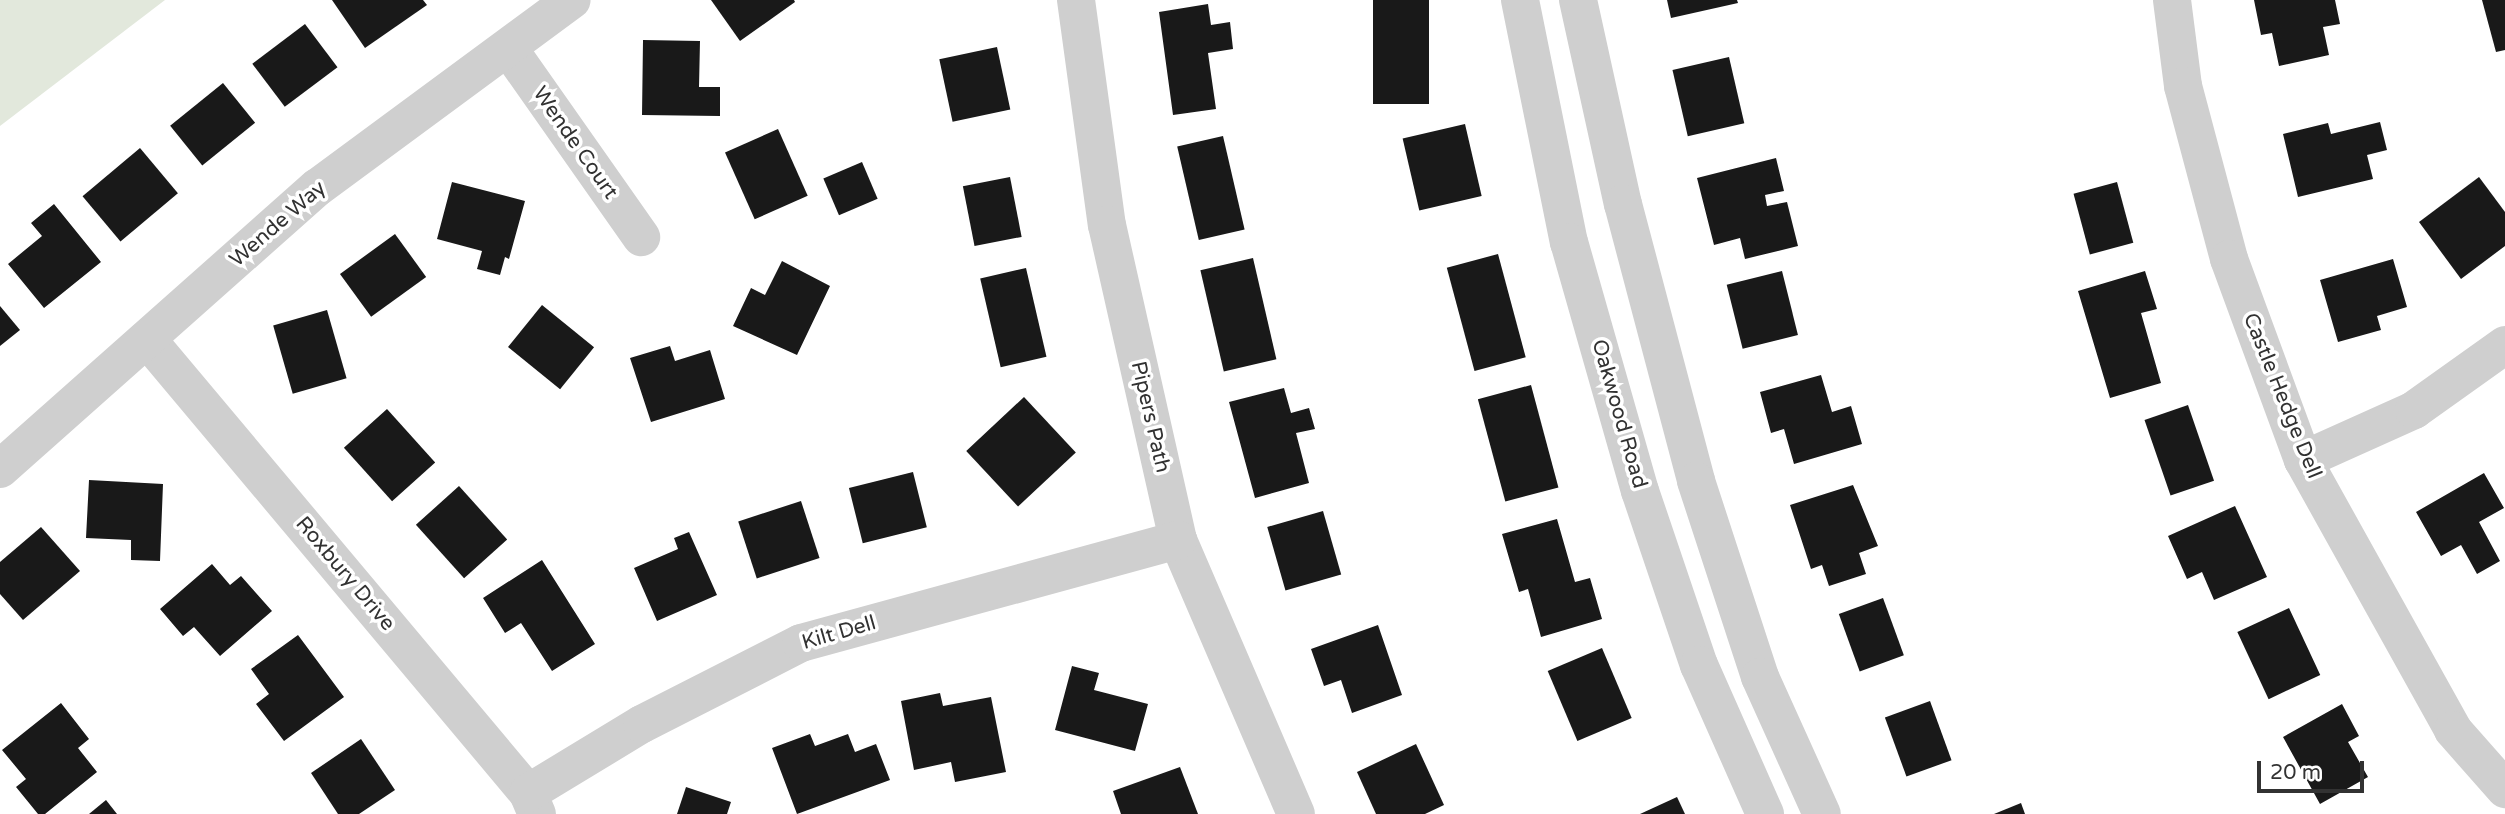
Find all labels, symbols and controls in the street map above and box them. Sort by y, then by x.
street label: Wende Court [527,82,623,204]
street label: Wende Way [225,176,331,272]
street label: Castle Hedge Dell [2237,310,2327,482]
street label: Oakwood Road [1586,337,1652,491]
street label: Pipers Path [1125,359,1175,475]
street label: Roxbury Drive [290,512,400,636]
street label: Kilt Dell [799,610,879,656]
scale bar [2260,748,2367,792]
text: 20 m [2270,760,2321,785]

